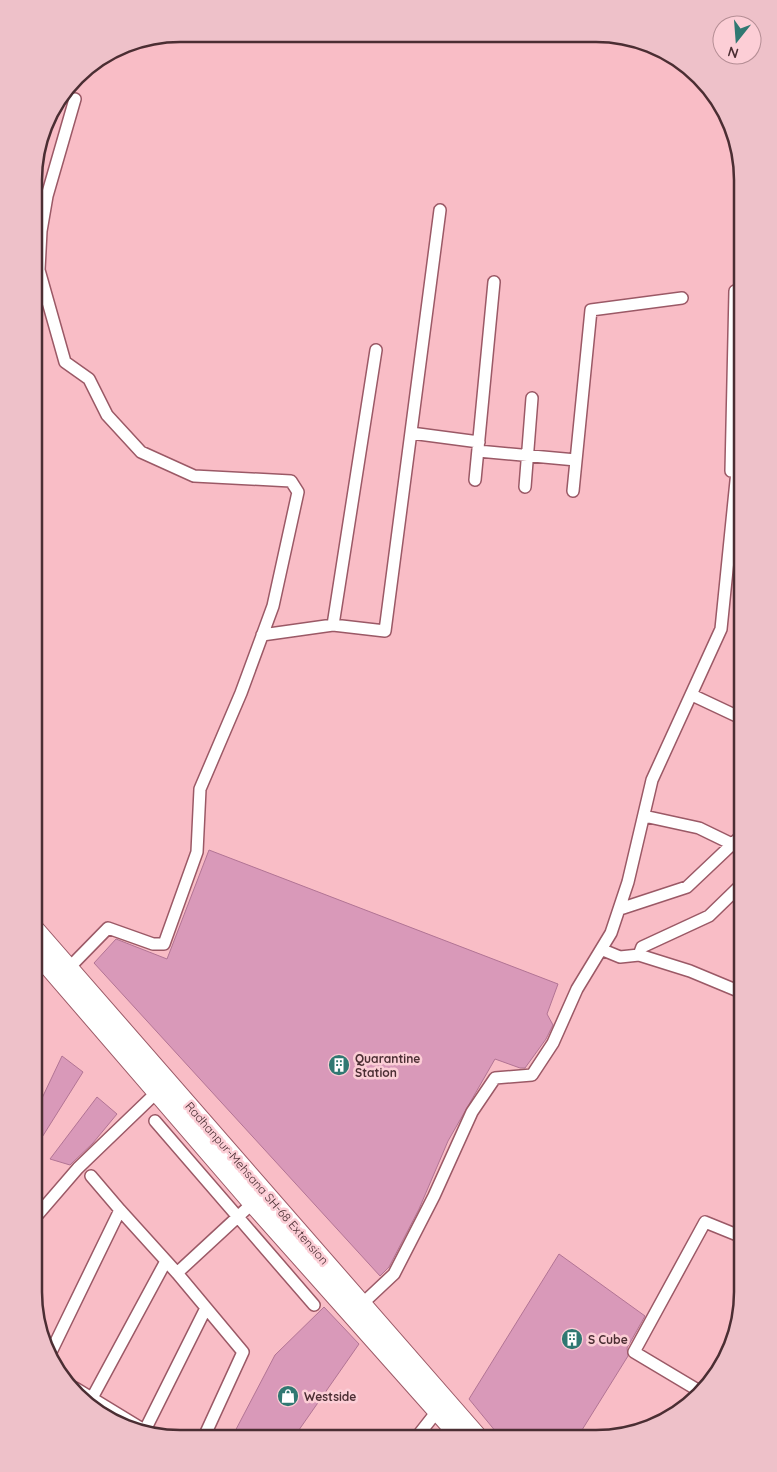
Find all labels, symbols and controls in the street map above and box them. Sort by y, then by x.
north arrow [712,15,762,65]
text: N [726,42,741,63]
place label: Quarantine Station [355,1051,420,1080]
building icon: Quarantine Station [327,1053,351,1077]
street label: Radhanpur-Mehsana SH-68 Extension [182,1099,332,1267]
building icon: S Cube [560,1327,584,1351]
place label: S Cube [588,1332,628,1347]
shop icon: Westside [276,1384,300,1408]
place label: Westside [304,1389,356,1404]

